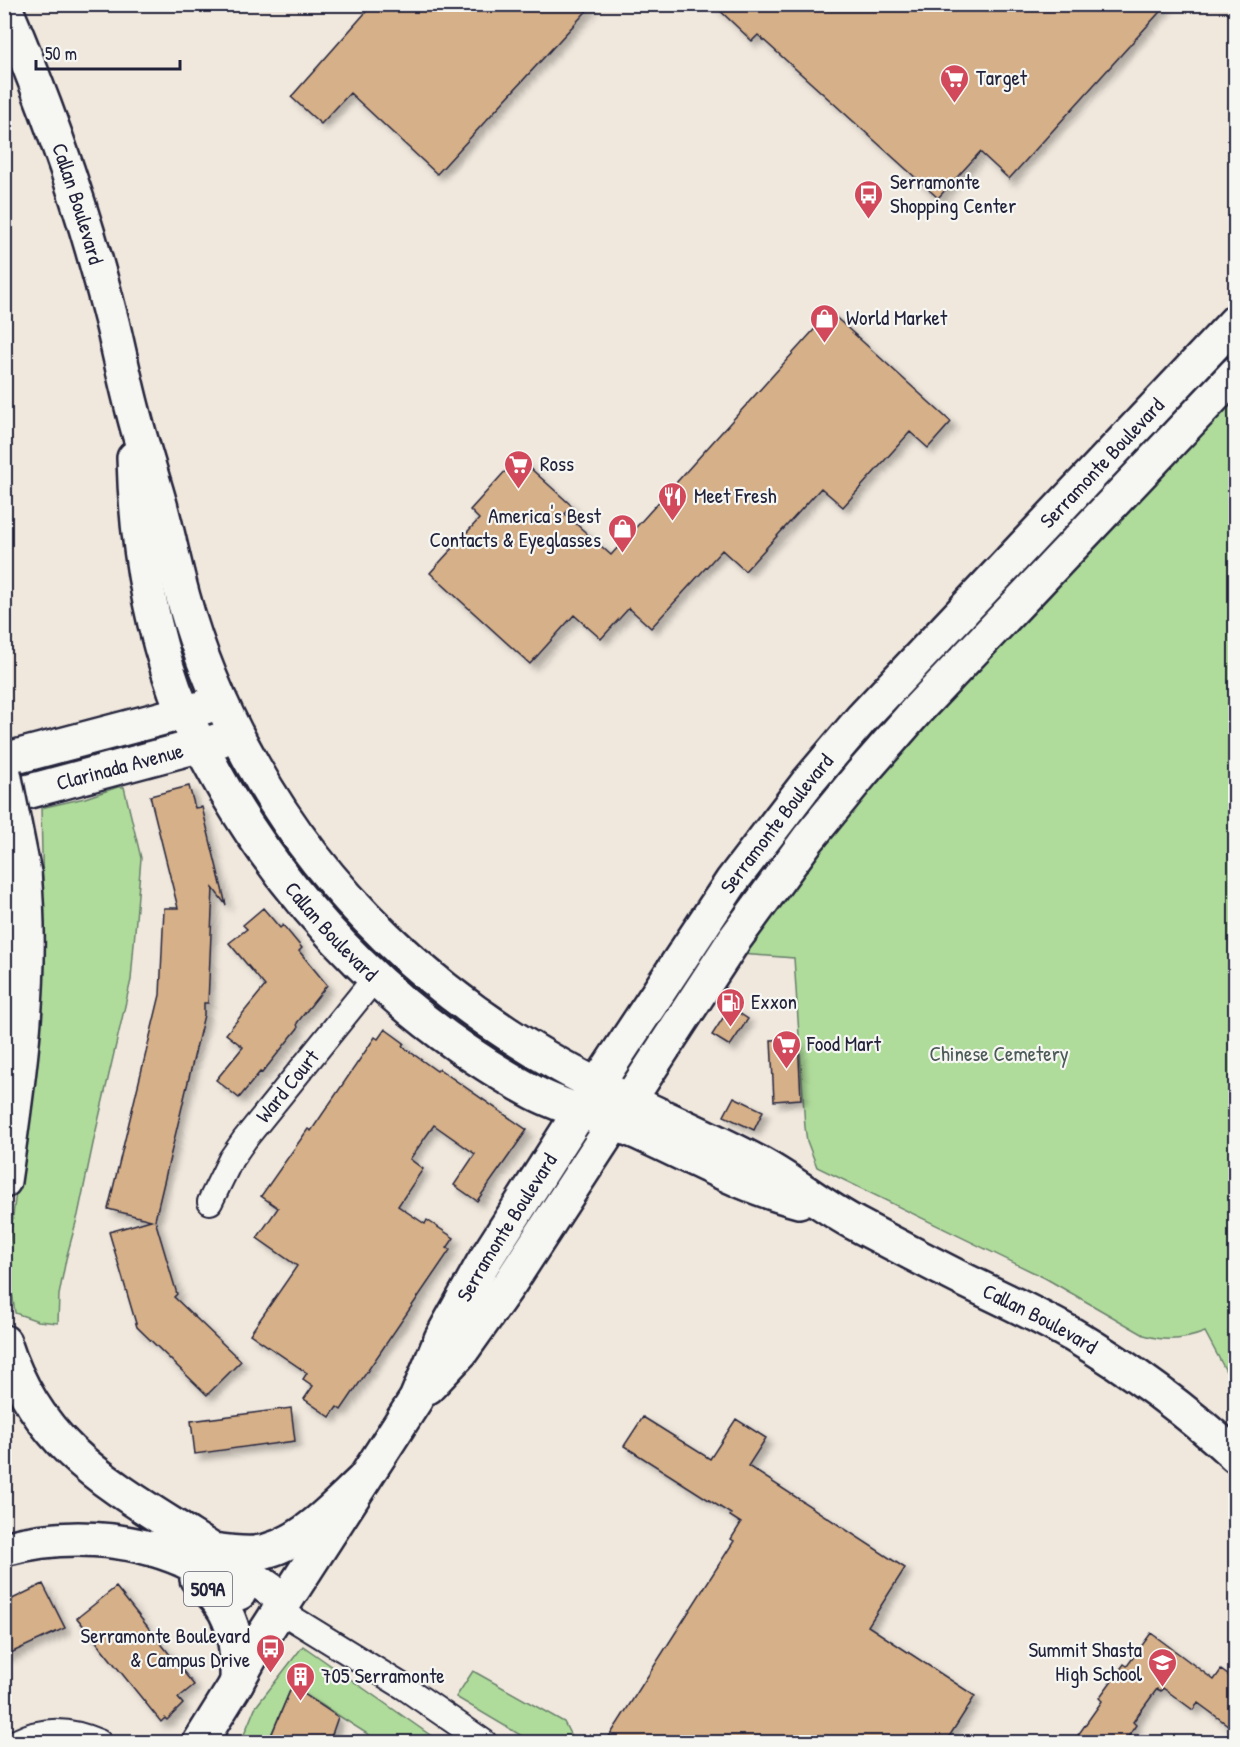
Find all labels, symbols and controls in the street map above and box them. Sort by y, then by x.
scale bar [36,33,180,71]
text: 50 m [45,41,77,66]
supermarket icon: Target [939,62,971,104]
place label: Target [976,63,1028,92]
street label: Callan Boulevard [45,139,111,268]
place label: Serramonte Shopping Center [890,167,1016,220]
bus stop icon: Serramonte Shopping Center [853,178,885,220]
shop icon: World Market [809,302,841,344]
place label: World Market [846,303,948,332]
street label: Serramonte Boulevard [1033,391,1170,534]
supermarket icon: Ross [503,448,535,490]
place label: Ross [540,449,574,478]
restaurant icon: Meet Fresh [657,480,689,522]
place label: Meet Fresh [694,481,777,510]
place label: America's Best Contacts & Eyeglasses [430,501,602,554]
shop icon: America's Best Contacts & Eyeglasses [606,512,638,554]
street label: Clarinada Avenue [53,735,187,797]
street label: Serramonte Boulevard [713,747,840,899]
street label: Callan Boulevard [278,875,385,987]
fuel station icon: Exxon [714,986,746,1028]
place label: Exxon [751,987,797,1016]
supermarket icon: Food Mart [770,1028,802,1070]
place label: Food Mart [806,1029,882,1058]
park label: Chinese Cemetery [929,1039,1069,1068]
street label: Ward Court [249,1043,326,1129]
street label: Serramonte Boulevard [450,1148,564,1307]
street label: Callan Boulevard [978,1276,1103,1360]
road number: 509A [184,1572,232,1606]
place label: Serramonte Boulevard & Campus Drive [81,1621,250,1674]
bus stop icon: Serramonte Boulevard & Campus Drive [255,1632,287,1674]
place label: Summit Shasta High School [1028,1635,1142,1688]
school or university icon: Summit Shasta High School [1147,1646,1179,1688]
building icon: 705 Serramonte [284,1660,316,1702]
place label: 705 Serramonte [321,1661,445,1690]

